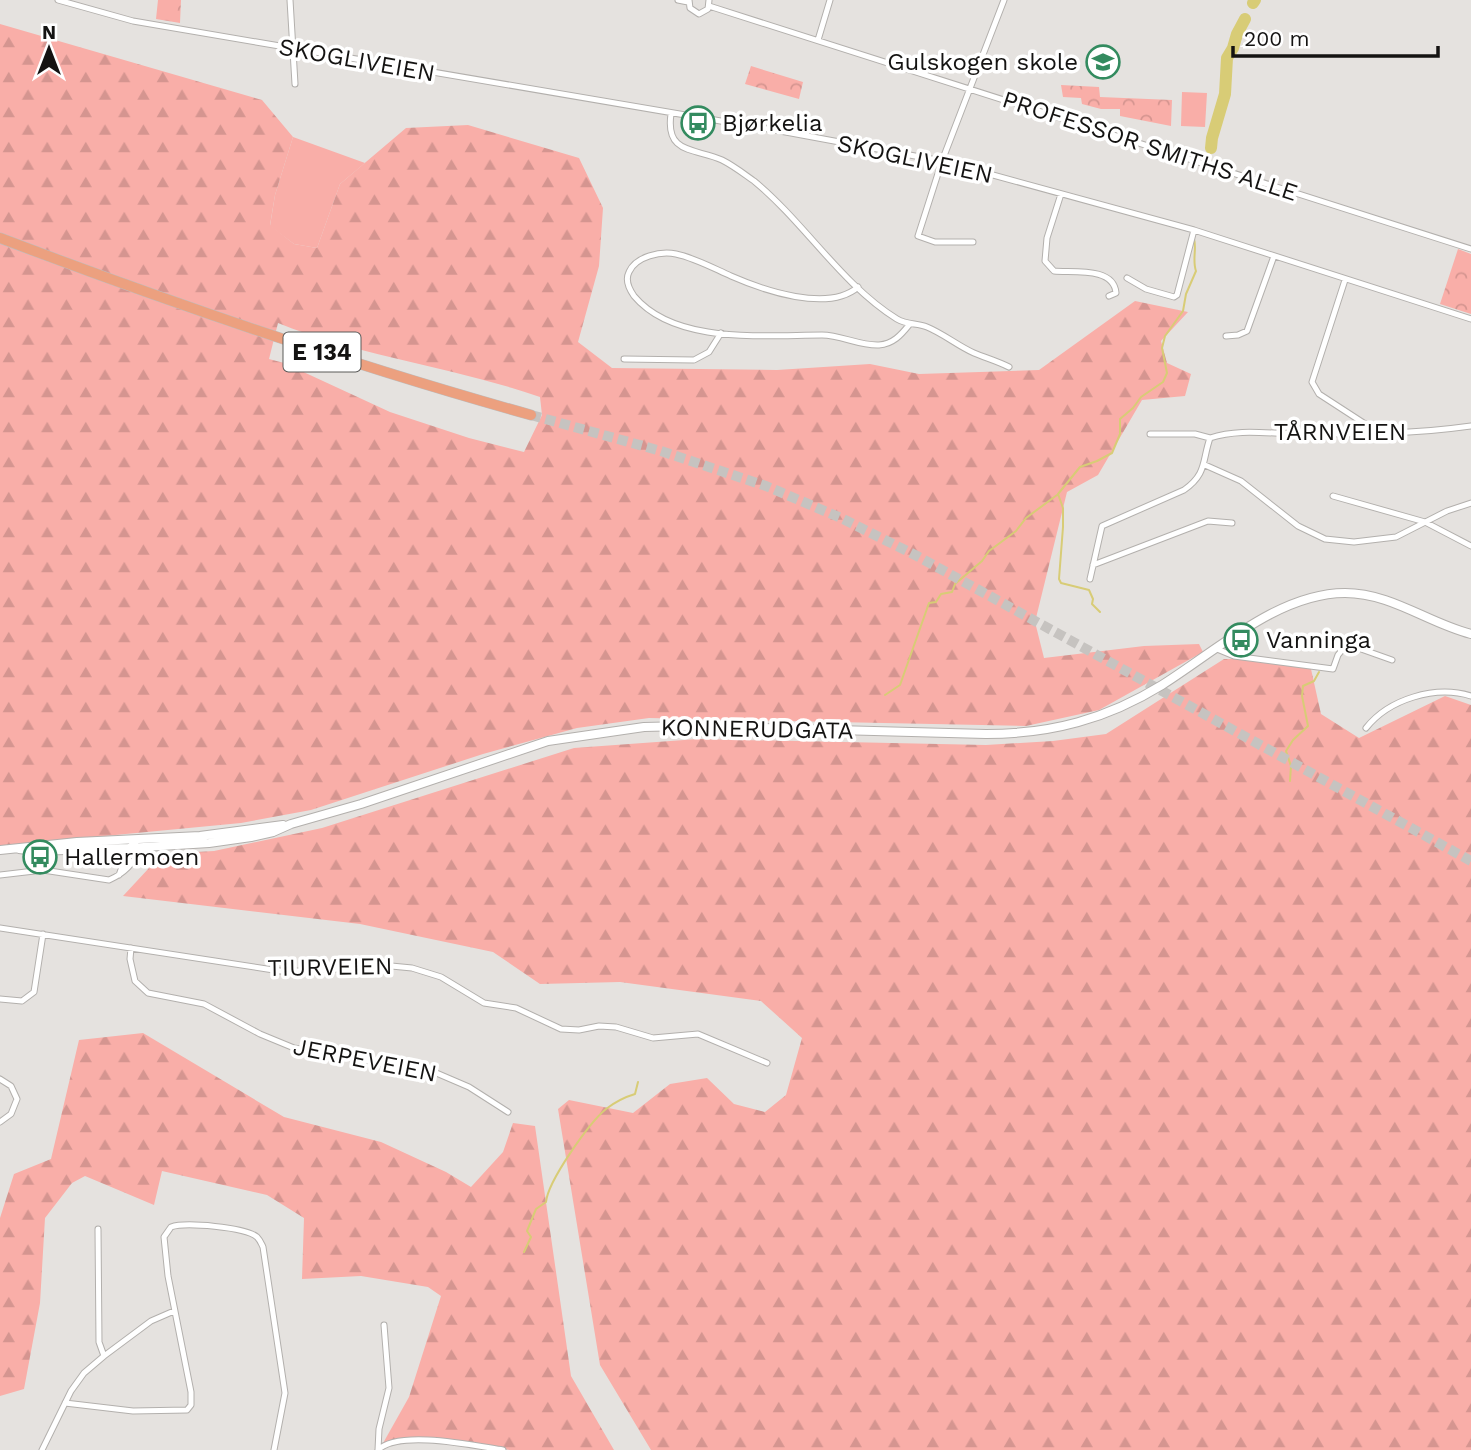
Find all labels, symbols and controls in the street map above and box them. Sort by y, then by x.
north arrow [14,14,84,84]
scale bar [1233,14,1438,58]
text: N [42,21,56,44]
text: 200 m [1244,26,1310,51]
street label: SKOGLIVEIEN [277,32,437,88]
school or university icon: Gulskogen skole [1084,43,1122,81]
place label: Gulskogen skole [887,48,1078,76]
street label: PROFESSOR SMITHS ALLE [999,85,1301,207]
bus stop icon: Bjørkelia [679,104,717,142]
place label: Bjørkelia [722,109,823,137]
street label: SKOGLIVEIEN [835,129,995,189]
road number: E 134 [284,332,360,372]
street label: TÅRNVEIEN [1274,418,1406,446]
bus stop icon: Vanninga [1222,621,1260,659]
place label: Vanninga [1266,626,1371,654]
street label: KONNERUDGATA [660,713,854,745]
bus stop icon: Hallermoen [21,838,59,876]
place label: Hallermoen [64,843,199,871]
street label: TIURVEIEN [267,952,393,982]
street label: JERPEVEIEN [291,1032,439,1088]

